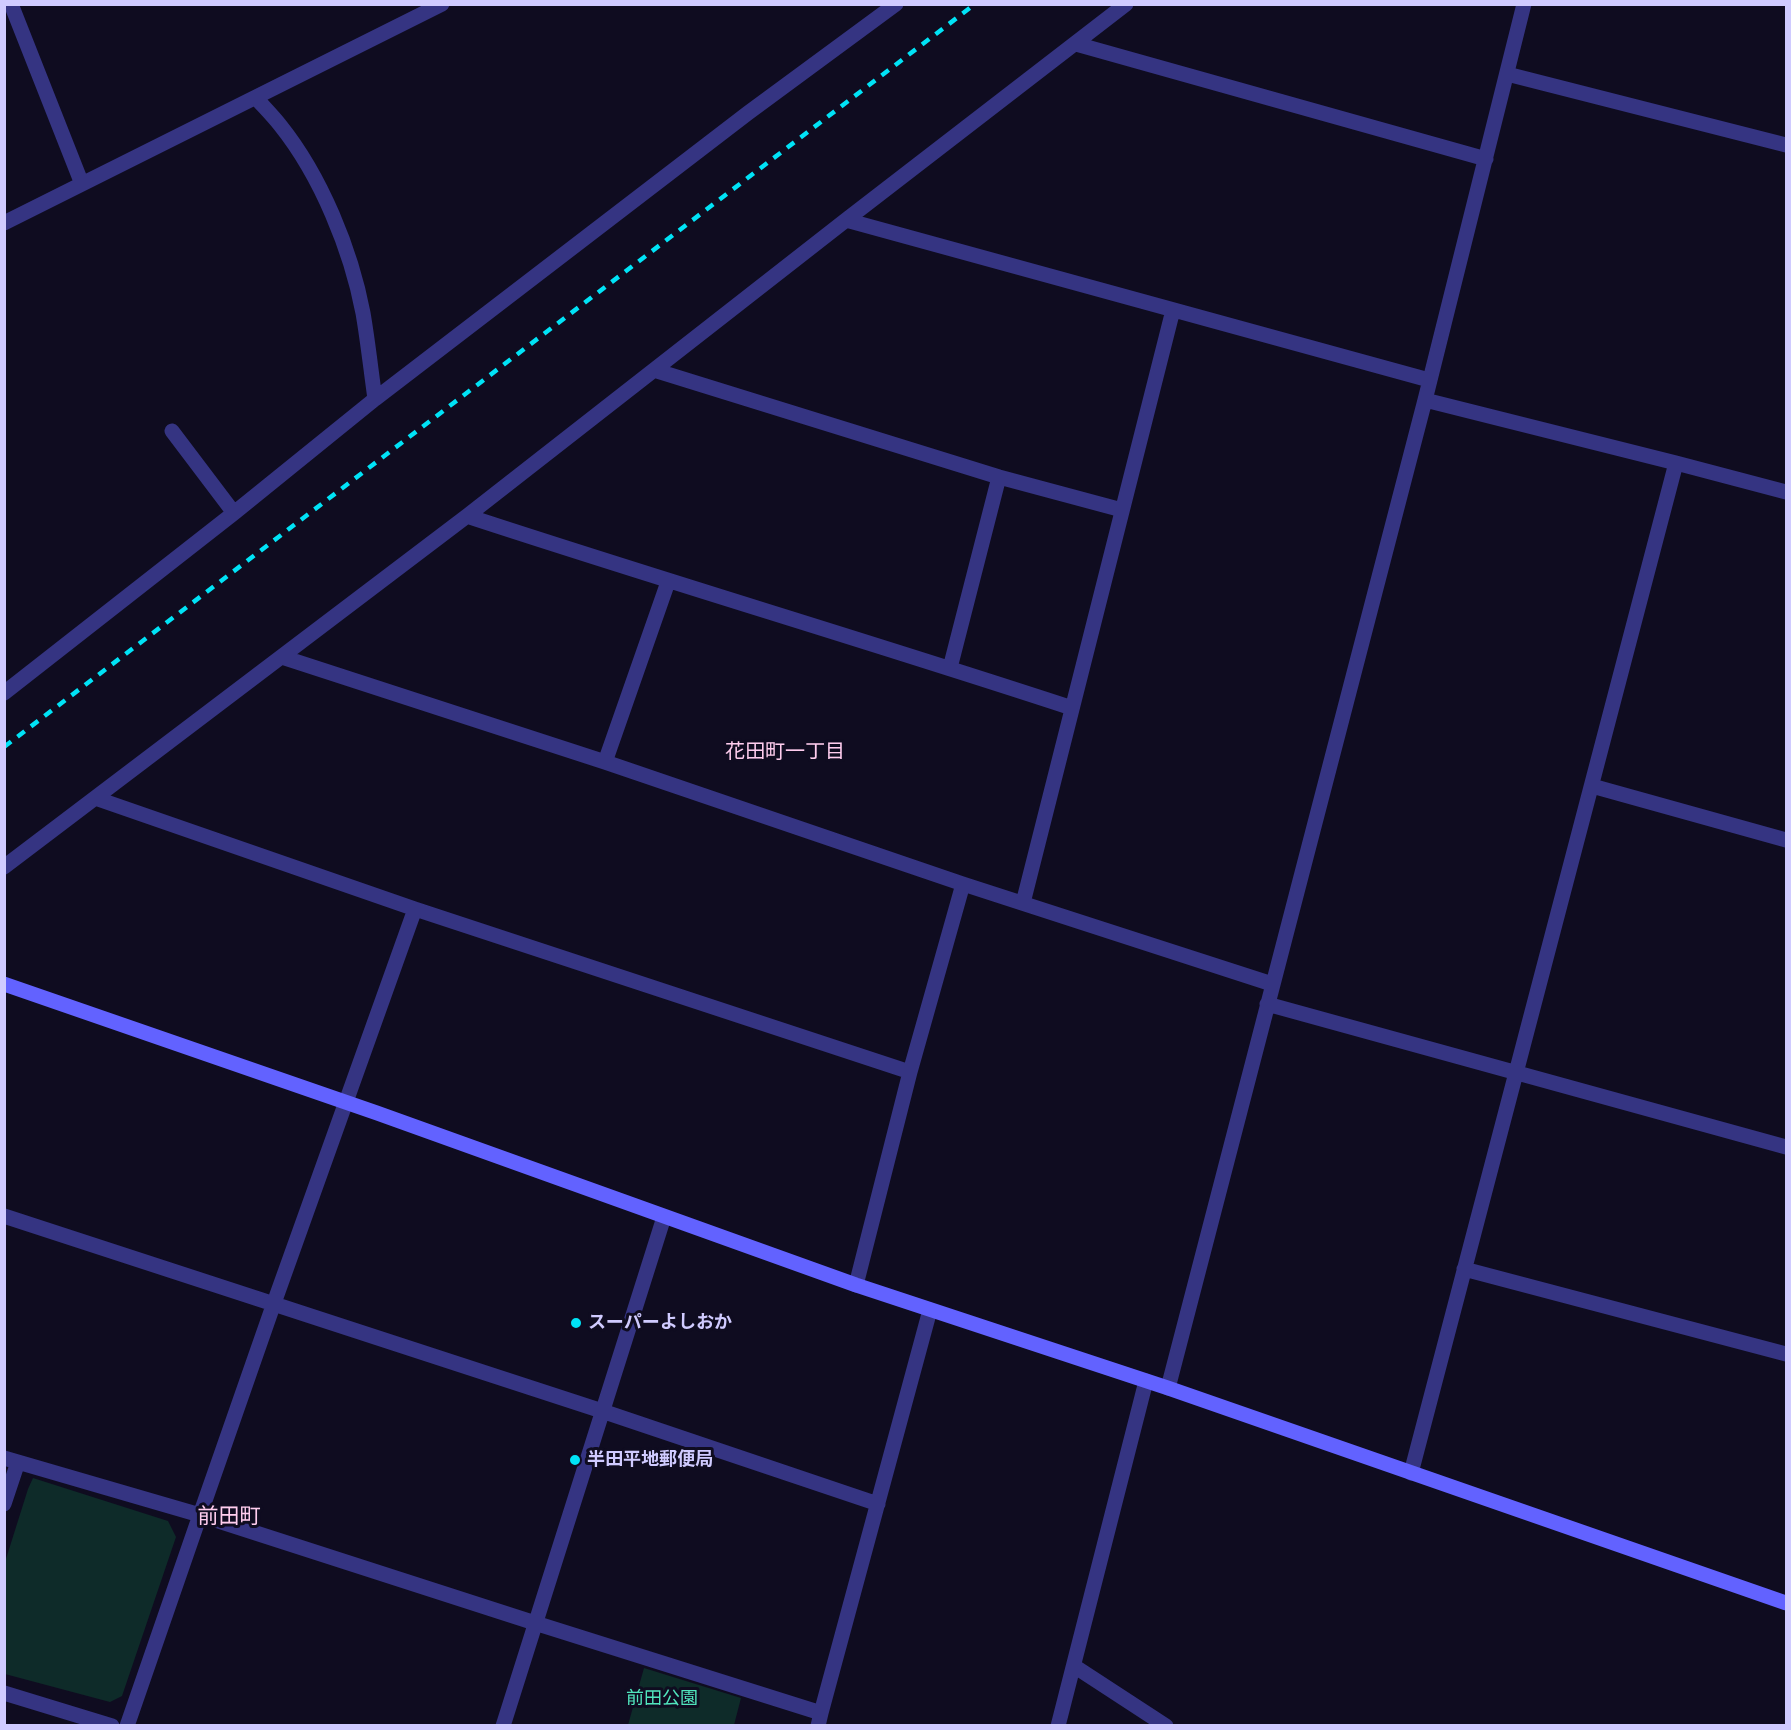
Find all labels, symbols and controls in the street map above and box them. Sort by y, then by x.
district label: 花田町一丁目 [725,740,845,764]
place label: スーパーよしおか [588,1312,732,1334]
marker: スーパーよしおか [569,1316,583,1330]
place label: 半田平地郵便局 [587,1449,713,1471]
marker: 半田平地郵便局 [568,1453,582,1467]
district label: 前田町 [198,1504,260,1530]
park label: 前田公園 [626,1688,698,1710]

